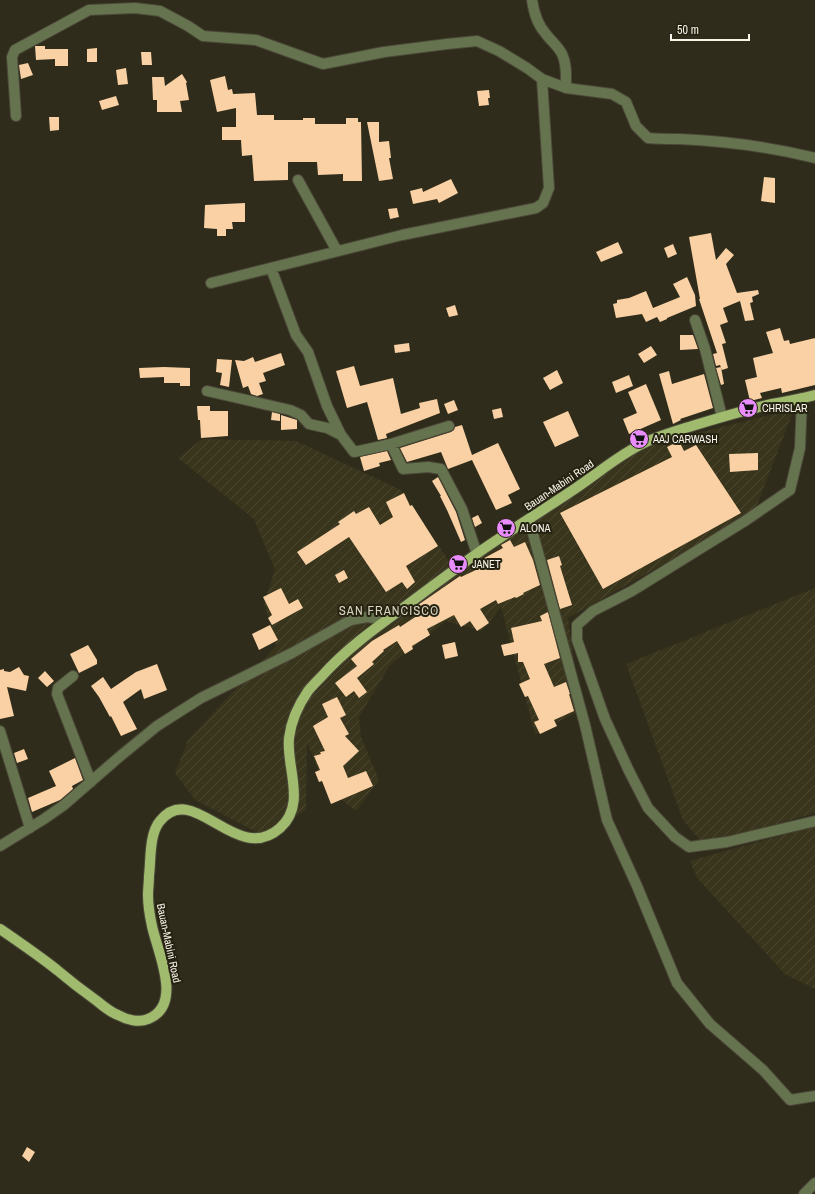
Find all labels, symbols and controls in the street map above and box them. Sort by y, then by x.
scale bar [671,16,749,42]
text: 50 m [677,22,699,38]
supermarket icon: CHRISLAR [737,397,759,419]
place label: CHRISLAR [762,401,808,415]
supermarket icon: AAJ CARWASH [628,428,650,450]
place label: AAJ CARWASH [652,432,718,446]
street label: Bauan-Mabini Road [522,457,596,513]
supermarket icon: ALONA [495,517,517,539]
place label: ALONA [519,521,552,535]
supermarket icon: JANET [447,553,469,575]
place label: JANET [472,557,501,571]
district label: SAN FRANCISCO [339,602,439,619]
street label: Bauan-Mabini Road [154,902,184,984]

